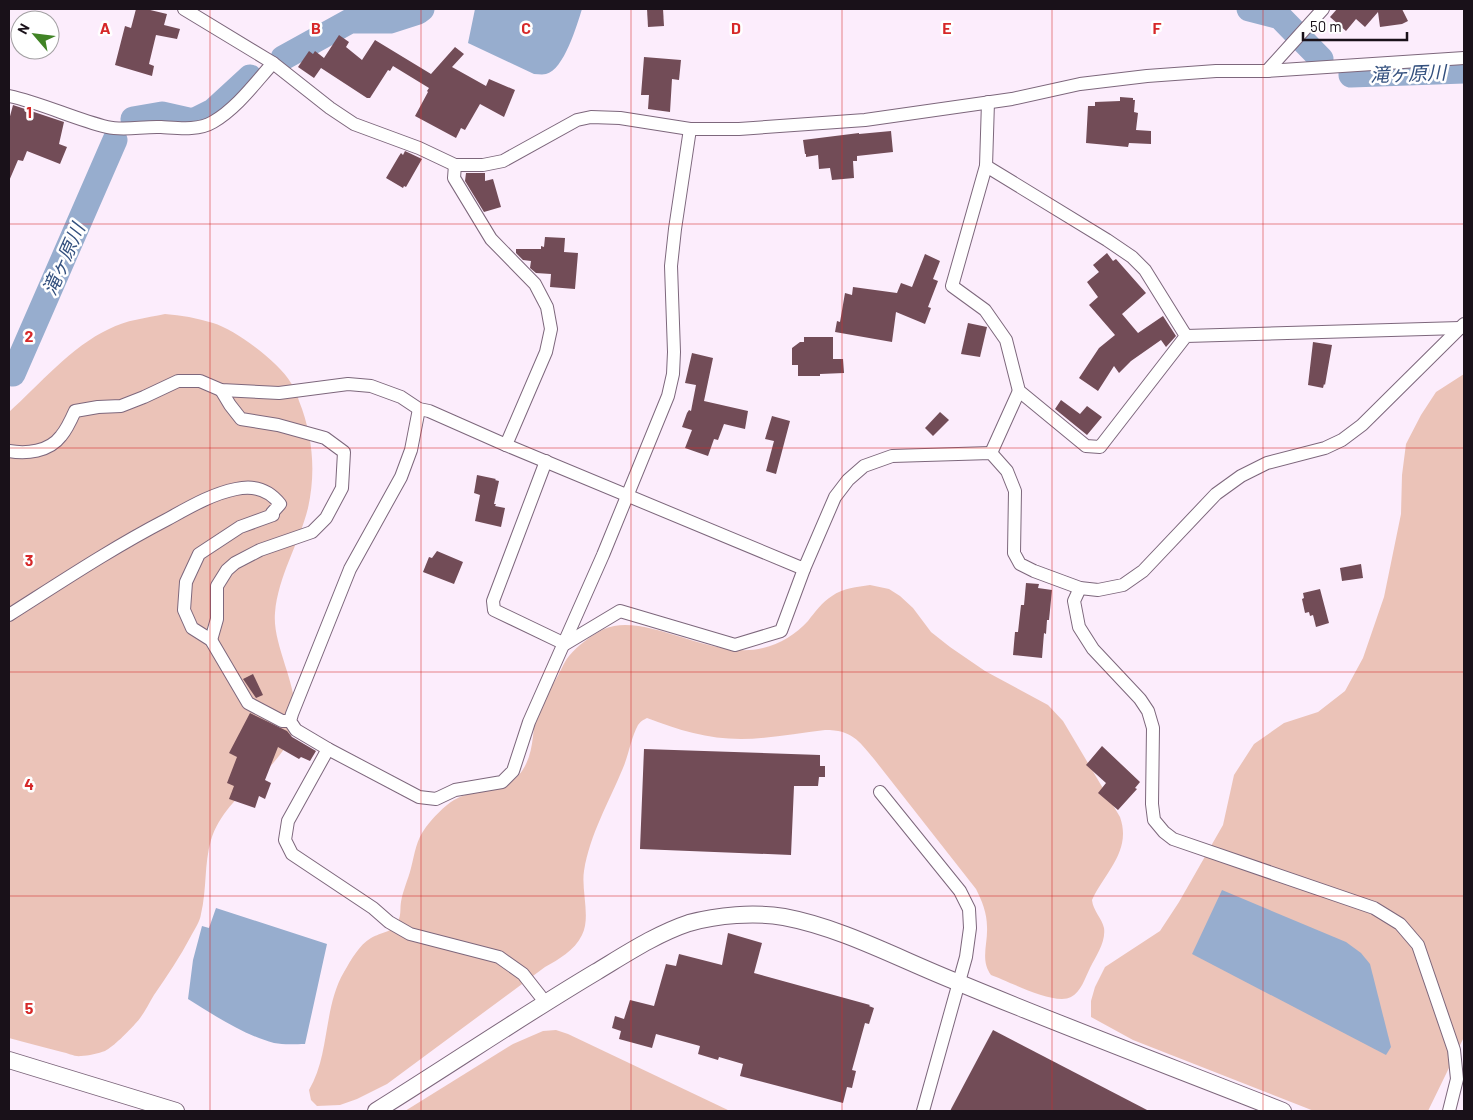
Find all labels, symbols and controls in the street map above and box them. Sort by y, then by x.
north arrow [10,10,60,60]
scale bar [1303,10,1407,42]
text: 50 m [1310,17,1342,35]
text: A [100,18,111,37]
text: B [311,18,321,37]
text: C [521,18,531,37]
text: D [731,18,741,37]
text: E [942,18,952,37]
text: F [1153,18,1162,37]
text: N [13,21,33,37]
water label: 滝ヶ原川 [1370,60,1448,86]
text: 1 [26,102,32,121]
water label: 滝ヶ原川 [37,218,90,298]
text: 2 [25,326,34,345]
text: 3 [25,550,33,569]
text: 4 [24,774,34,793]
text: 5 [25,998,34,1017]

